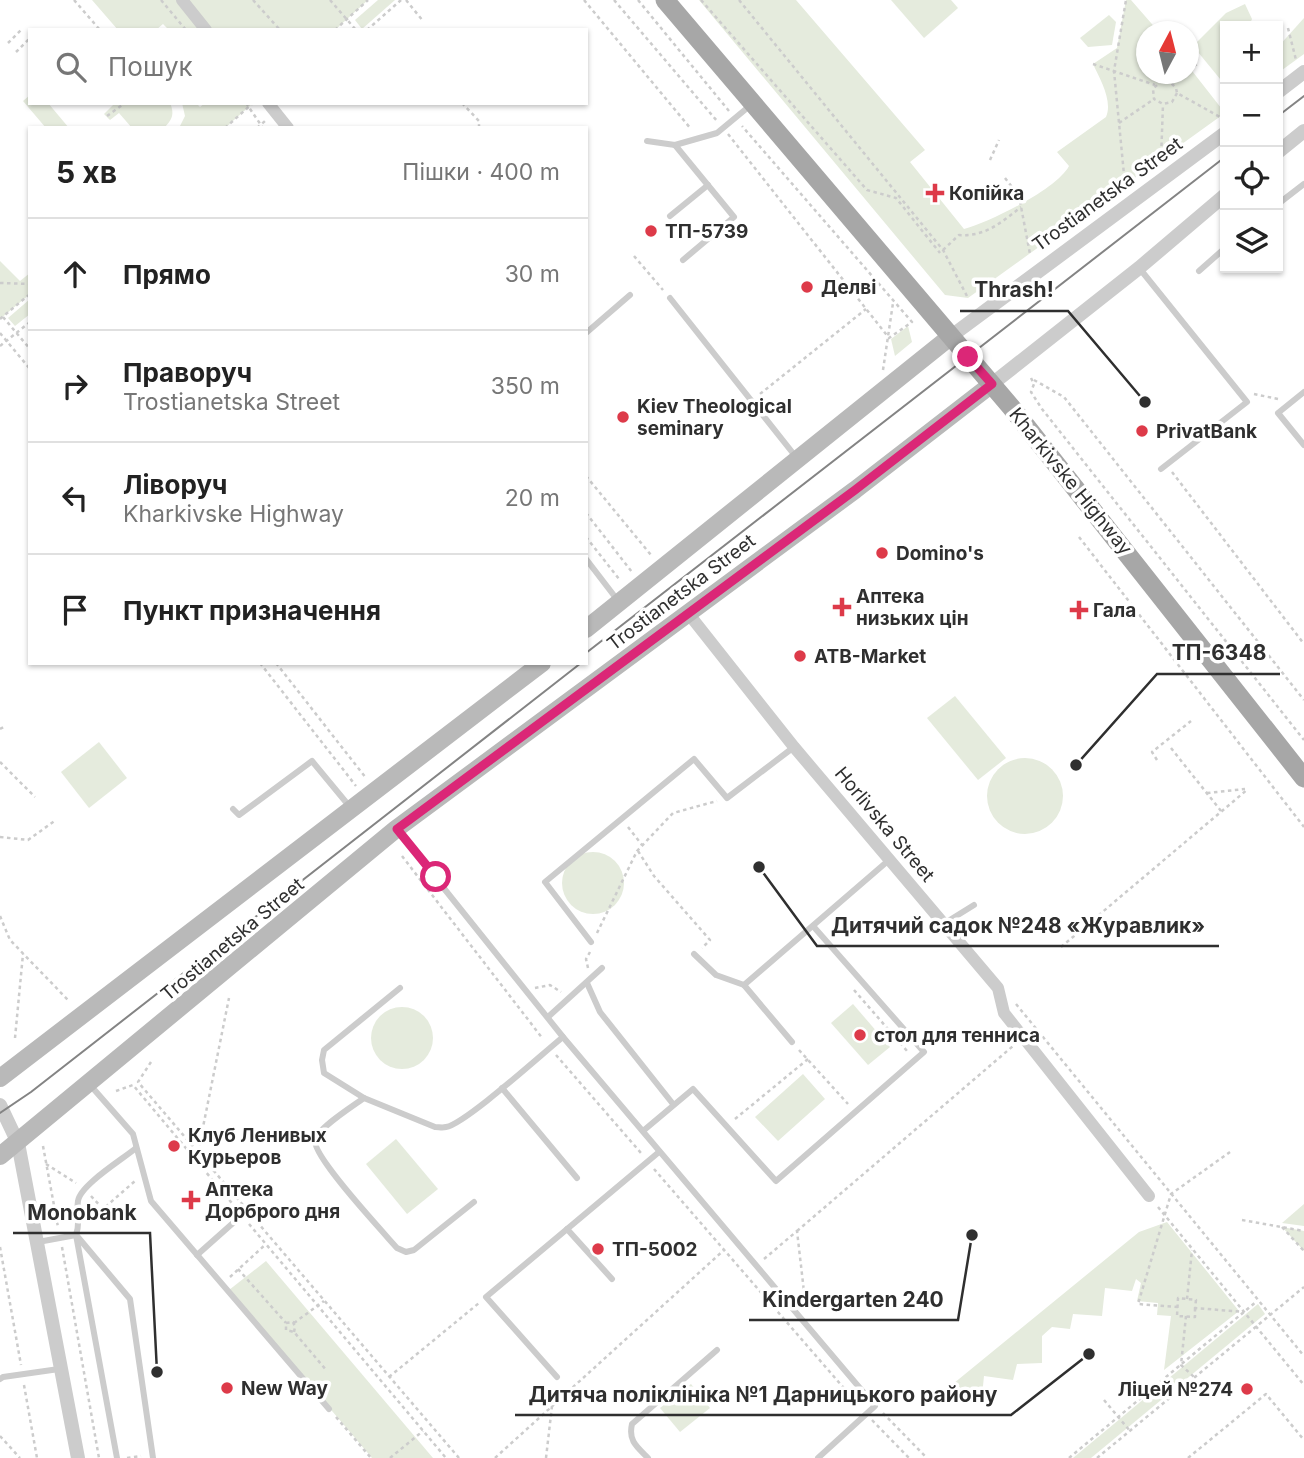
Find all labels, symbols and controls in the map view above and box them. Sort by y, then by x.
north arrow [1136,21,1199,84]
map controls [1220,21,1283,273]
button: + [1220,21,1283,84]
search box [28,28,588,105]
icon: search [52,48,90,86]
text: Пошук [108,51,193,82]
button: − [1220,84,1283,147]
street label: Trostianetska Street [1028,132,1187,256]
button: locate [1220,147,1283,210]
text: 5 хв [56,154,117,190]
text: Пішки · 400 m [402,158,560,186]
place label: Копійка [949,182,1024,205]
marker: Копійка [927,185,943,201]
button: layers [1220,210,1283,273]
place label: ТП-5739 [665,220,748,243]
marker: ТП-5739 [643,223,659,239]
icon: ahead [56,255,94,293]
text: Прямо [123,259,211,290]
text: 30 m [505,260,560,288]
callout: Thrash! [960,269,1068,311]
place label: Делві [821,276,876,299]
text: Thrash! [974,277,1054,302]
marker: Делві [799,279,815,295]
route end [952,341,983,372]
text: Праворуч [123,357,252,388]
icon: right [56,367,94,405]
text: 350 m [491,372,560,400]
text: Trostianetska Street [123,388,340,416]
place label: Kiev Theological seminary [637,395,792,440]
street label: Kharkivske Highway [1004,403,1137,560]
marker: Kiev Theological seminary [615,409,631,425]
place label: PrivatBank [1156,420,1257,443]
marker: PrivatBank [1134,423,1150,439]
text: Ліворуч [123,469,227,500]
icon: left [56,479,94,517]
text: 20 m [505,484,560,512]
text: Kharkivske Highway [123,500,344,528]
street label: Trostianetska Street [603,529,760,656]
place label: Domino's [896,542,984,565]
marker: Domino's [874,545,890,561]
place label: Аптека низьких цін [856,585,969,630]
icon: arrive [56,591,94,629]
text: Пункт призначення [123,595,381,626]
marker: Аптека низьких цін [834,599,850,615]
place label: Гала [1093,599,1136,622]
marker: Гала [1071,602,1087,618]
callout: ТП-6348 [1157,632,1280,674]
text: ТП-6348 [1172,640,1266,665]
place label: ATB-Market [814,645,926,668]
marker: ATB-Market [792,648,808,664]
street label: Horlivska Street [830,762,939,886]
route start [420,861,451,892]
street label: Trostianetska Street [156,873,308,1006]
callout: Дитячий садок №248 «Журавлик» [817,904,1219,946]
text: Дитячий садок №248 «Журавлик» [831,913,1205,938]
place label: стол для тенниса [874,1024,1040,1047]
marker: стол для тенниса [852,1027,868,1043]
place label: Клуб Ленивых Курьеров [188,1124,327,1169]
marker: Клуб Ленивых Курьеров [166,1138,182,1154]
place label: Аптека Дорброго дня [205,1178,340,1223]
callout: Monobank [13,1191,150,1233]
marker: Аптека Дорброго дня [183,1192,199,1208]
text: Monobank [27,1200,137,1225]
place label: ТП-5002 [612,1238,698,1261]
marker: ТП-5002 [590,1241,606,1257]
callout: Kindergarten 240 [749,1278,958,1320]
text: Kindergarten 240 [762,1287,944,1312]
callout: Дитяча поліклініка №1 Дарницького району [515,1373,1011,1415]
place label: New Way [241,1377,329,1400]
place label: Ліцей №274 [1118,1378,1233,1401]
marker: New Way [219,1380,235,1396]
marker: Ліцей №274 [1239,1381,1255,1397]
text: Дитяча поліклініка №1 Дарницького району [529,1382,998,1407]

